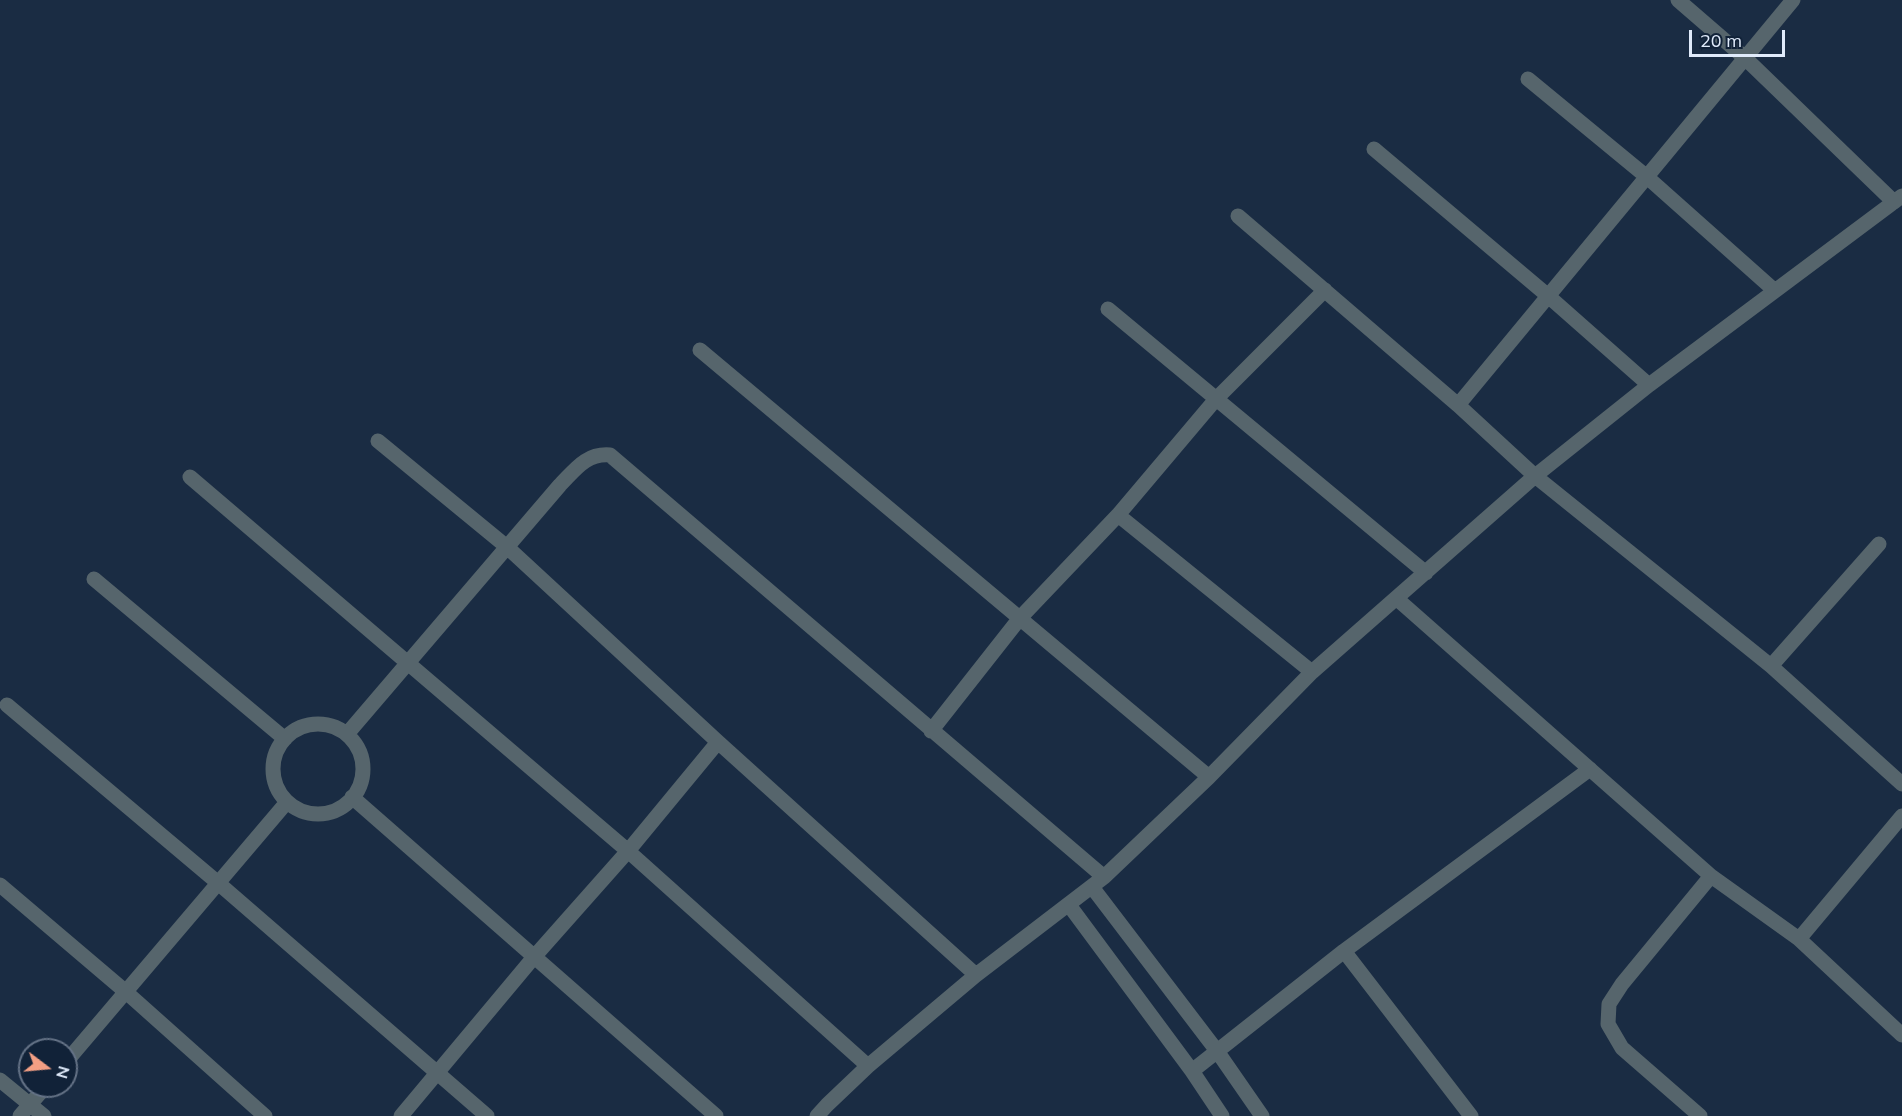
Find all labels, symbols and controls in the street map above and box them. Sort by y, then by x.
scale bar [1692,18,1788,56]
text: 20 m [1700,29,1742,52]
north arrow [18,1038,78,1098]
text: N [52,1064,75,1081]

